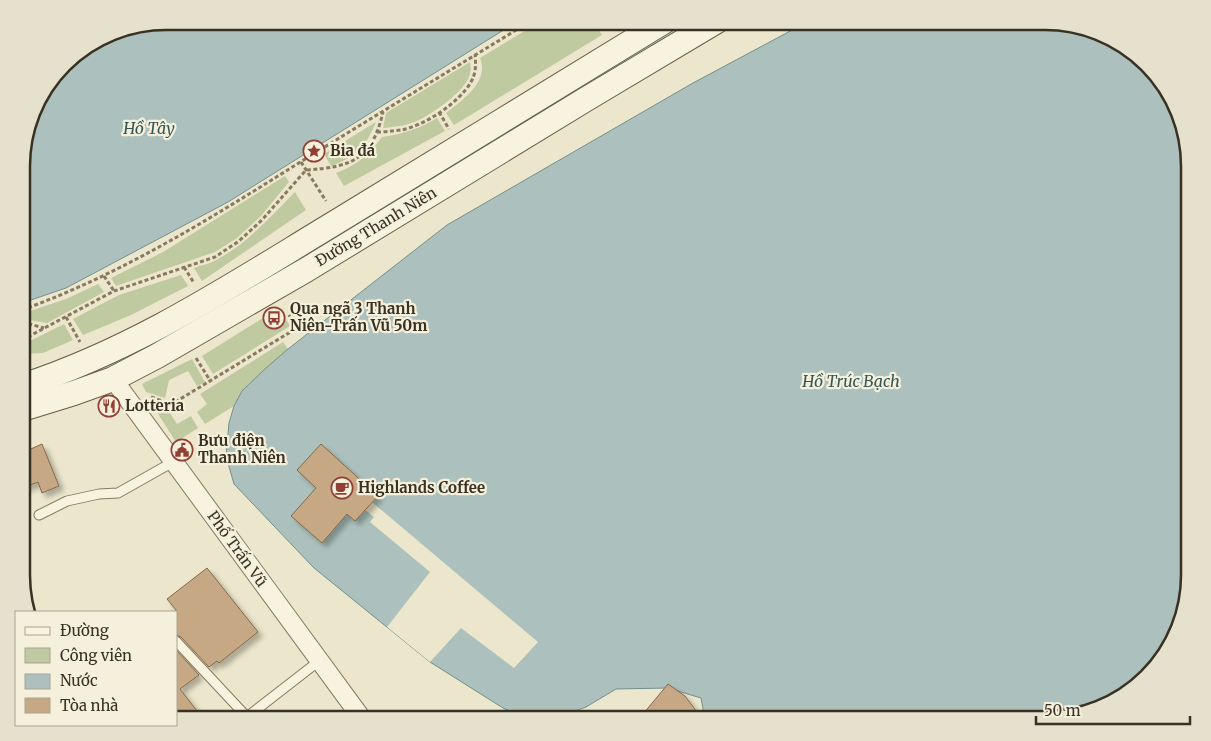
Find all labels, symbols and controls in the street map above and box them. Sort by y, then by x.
water label: Hồ Tây [122,118,175,138]
place icon: Bia đá [302,139,326,163]
place label: Bia đá [330,141,376,160]
street label: Đường Thanh Niên [312,183,440,270]
place label: Qua ngã 3 Thanh Niên-Trấn Vũ 50m [290,299,427,335]
bus stop icon: Qua ngã 3 Thanh Niên-Trấn Vũ 50m [262,306,286,330]
water label: Hồ Trúc Bạch [801,371,900,391]
restaurant icon: Lotteria [97,394,121,418]
place label: Lotteria [125,396,185,415]
place label: Bưu điện Thanh Niên [198,431,286,467]
public building icon: Bưu điện Thanh Niên [170,438,194,462]
cafe icon: Highlands Coffee [330,476,354,500]
place label: Highlands Coffee [358,478,485,497]
street label: Phố Trấn Vũ [203,506,272,590]
legend [15,611,178,726]
text: Đường [60,621,109,640]
text: Công viên [60,646,132,665]
text: Nước [60,671,98,690]
scale bar [1036,694,1190,726]
text: Tòa nhà [60,696,118,715]
text: 50 m [1044,701,1081,720]

